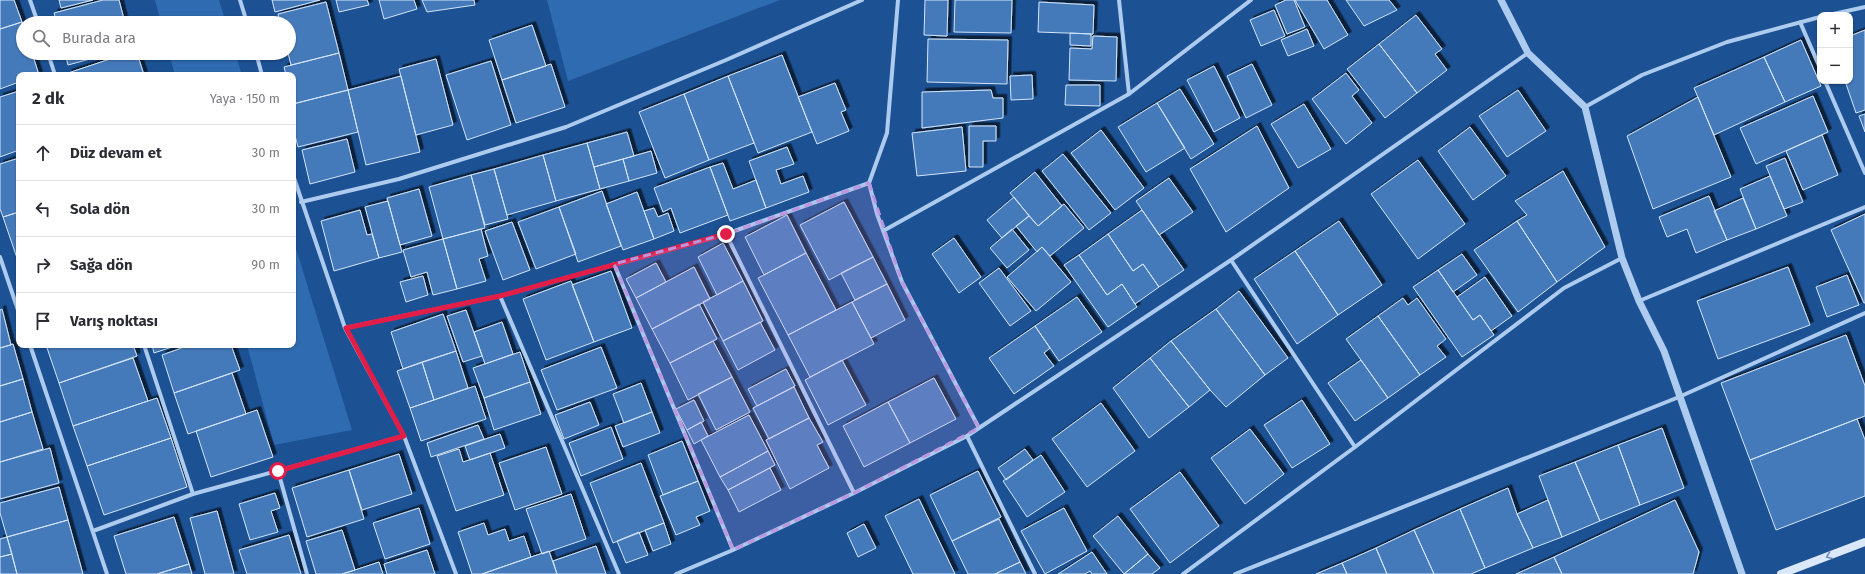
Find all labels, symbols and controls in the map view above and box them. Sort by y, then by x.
map controls [1817,12,1853,84]
button: + [1817,12,1853,48]
search box [16,16,296,60]
icon: search [30,27,52,49]
text: Burada ara [62,29,136,47]
button: − [1817,48,1853,84]
text: 2 dk [32,88,64,109]
text: Yaya · 150 m [210,91,280,106]
icon: ahead [32,142,54,164]
text: Düz devam et [70,144,162,162]
text: 30 m [252,145,280,160]
icon: left [32,198,54,220]
text: Sola dön [70,200,130,218]
text: 30 m [252,201,280,216]
route end [717,225,735,243]
icon: right [32,254,54,276]
text: Sağa dön [70,256,133,274]
text: 90 m [251,257,280,272]
icon: arrive [32,310,54,332]
text: Varış noktası [70,312,158,330]
route start [269,462,287,480]
one-way arrow [1825,551,1832,559]

